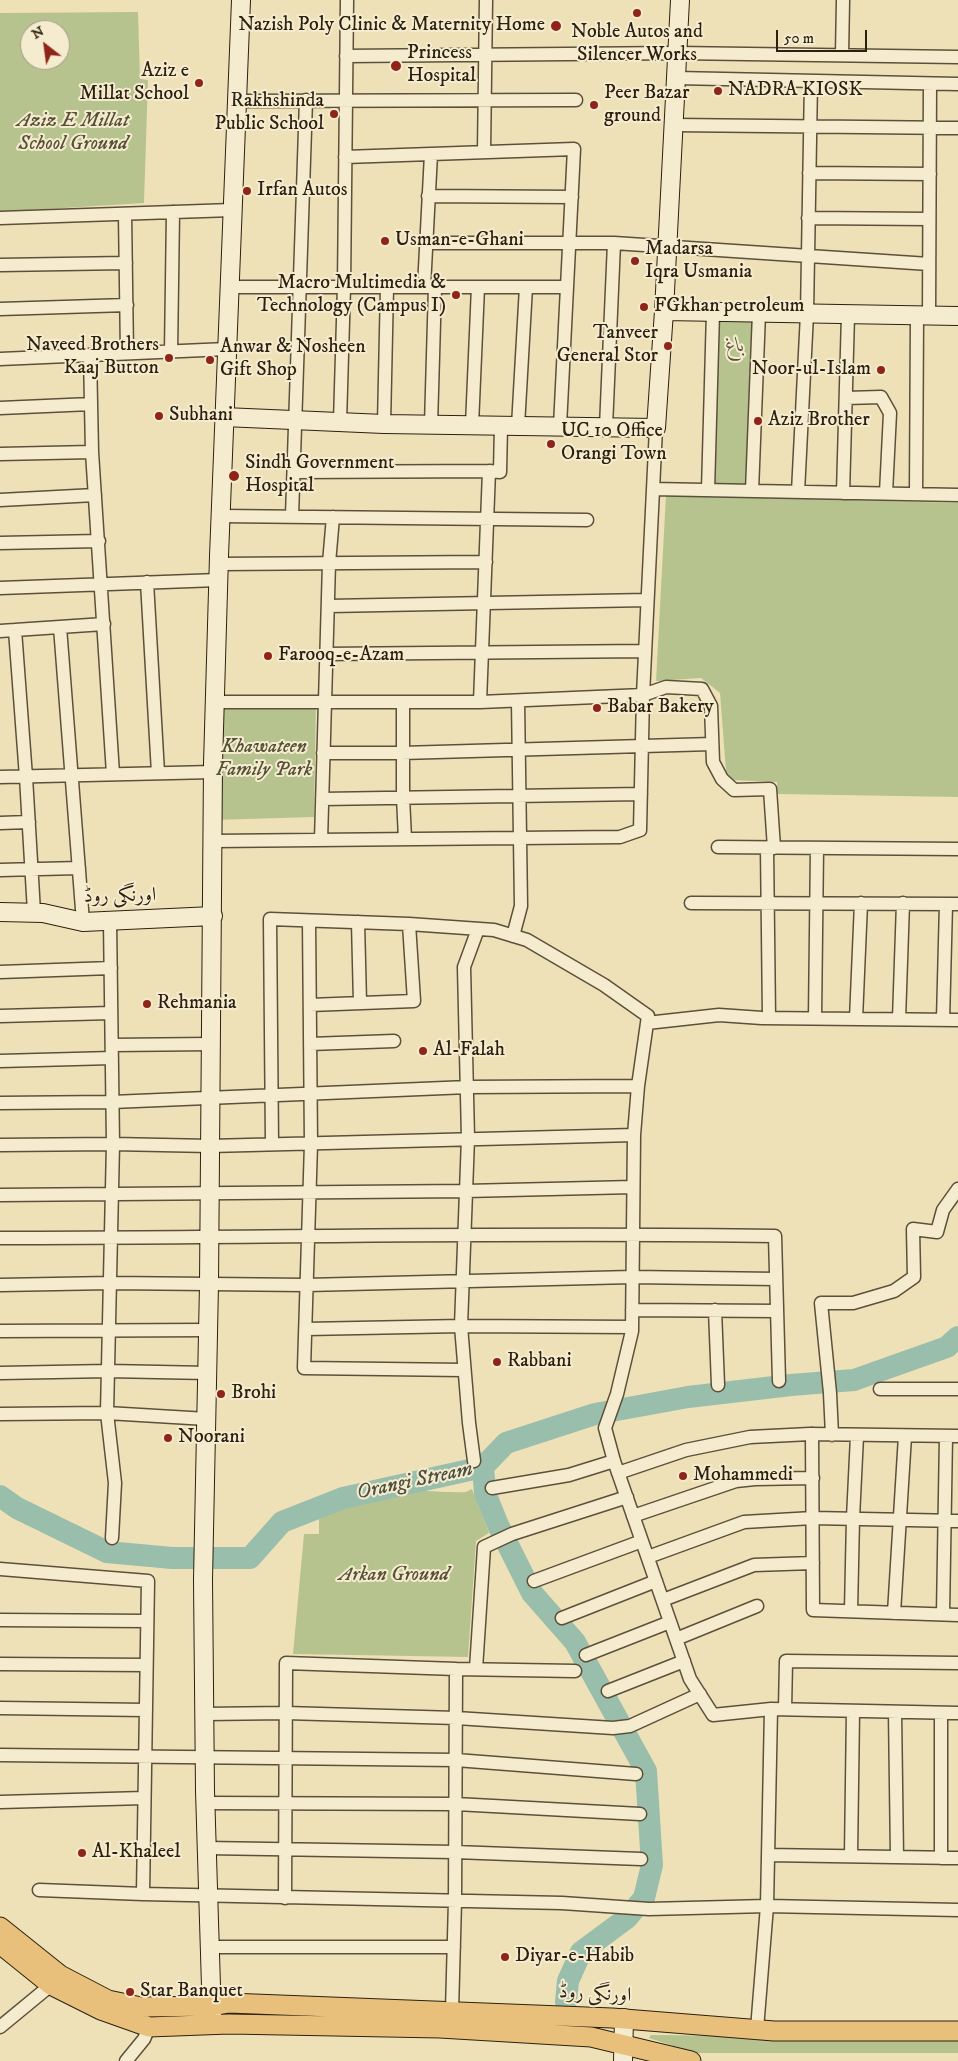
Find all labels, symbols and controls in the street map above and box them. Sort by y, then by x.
marker: Noble Autos and Silencer Works [631,7,643,19]
place label: Nazish Poly Clinic & Maternity Home [238,14,545,38]
marker: Nazish Poly Clinic & Maternity Home [549,19,563,33]
north arrow [20,20,70,70]
scale bar [778,20,869,52]
place label: Noble Autos and Silencer Works [571,21,703,68]
text: N [29,22,47,44]
text: 50 m [784,29,814,48]
place label: Princess Hospital [407,42,476,89]
marker: Princess Hospital [389,59,403,73]
place label: Aziz e Millat School [79,60,189,107]
marker: Aziz e Millat School [193,77,205,89]
place label: NADRA KIOSK [728,79,863,103]
place label: Peer Bazar ground [604,82,689,129]
marker: NADRA KIOSK [712,85,724,97]
place label: Rakhshinda Public School [214,90,324,137]
marker: Peer Bazar ground [588,99,600,111]
marker: Rakhshinda Public School [328,108,340,120]
park label: Aziz E Millat School Ground [17,110,129,157]
place label: Irfan Autos [257,179,347,203]
marker: Irfan Autos [241,185,253,197]
place label: Usman-e-Ghani [395,229,524,253]
marker: Usman-e-Ghani [379,235,391,247]
place label: Madarsa Iqra Usmania [645,238,752,285]
marker: Madarsa Iqra Usmania [629,255,641,267]
place label: Macro Multimedia & Technology (Campus I) [257,272,446,319]
marker: Macro Multimedia & Technology (Campus I) [450,289,462,301]
place label: FGkhan petroleum [654,295,805,319]
marker: FGkhan petroleum [638,301,650,313]
place label: Tanveer General Stor [557,322,658,369]
place label: Naveed Brothers Kaaj Button [26,334,159,381]
park label: باغ [725,335,745,359]
place label: Anwar & Nosheen Gift Shop [220,336,366,383]
marker: Tanveer General Stor [662,340,674,352]
marker: Naveed Brothers Kaaj Button [163,352,175,364]
marker: Anwar & Nosheen Gift Shop [204,354,216,366]
place label: Noor-ul-Islam [752,358,871,382]
marker: Noor-ul-Islam [875,364,887,376]
place label: Subhani [169,404,233,428]
place label: Aziz Brother [768,409,870,433]
marker: Subhani [153,410,165,422]
marker: Aziz Brother [752,415,764,427]
place label: UC 10 Office Orangi Town [561,420,667,467]
marker: UC 10 Office Orangi Town [545,438,557,450]
place label: Sindh Government Hospital [245,452,394,499]
marker: Sindh Government Hospital [227,469,241,483]
place label: Farooq-e-Azam [278,644,404,668]
marker: Farooq-e-Azam [262,650,274,662]
place label: Babar Bakery [607,696,714,720]
marker: Babar Bakery [591,702,603,714]
park label: Khawateen Family Park [216,736,312,783]
street label: اورنگی روڈ [84,884,156,910]
place label: Rehmania [157,992,237,1016]
marker: Rehmania [141,998,153,1010]
place label: Al-Falah [433,1039,505,1063]
marker: Al-Falah [417,1045,429,1057]
place label: Rabbani [507,1350,572,1374]
marker: Rabbani [491,1356,503,1368]
place label: Brohi [231,1382,276,1406]
marker: Brohi [215,1388,227,1400]
place label: Noorani [178,1426,245,1450]
marker: Noorani [162,1432,174,1444]
water label: Orangi Stream [355,1457,475,1507]
place label: Mohammedi [693,1464,793,1488]
marker: Mohammedi [677,1470,689,1482]
park label: Arkan Ground [339,1564,449,1588]
place label: Al-Khaleel [92,1841,180,1865]
marker: Al-Khaleel [76,1847,88,1859]
place label: Diyar-e-Habib [515,1945,634,1969]
marker: Diyar-e-Habib [499,1951,511,1963]
place label: Star Banquet [140,1980,243,2004]
street label: اورنگی روڈ [558,1981,632,2009]
marker: Star Banquet [124,1986,136,1998]

